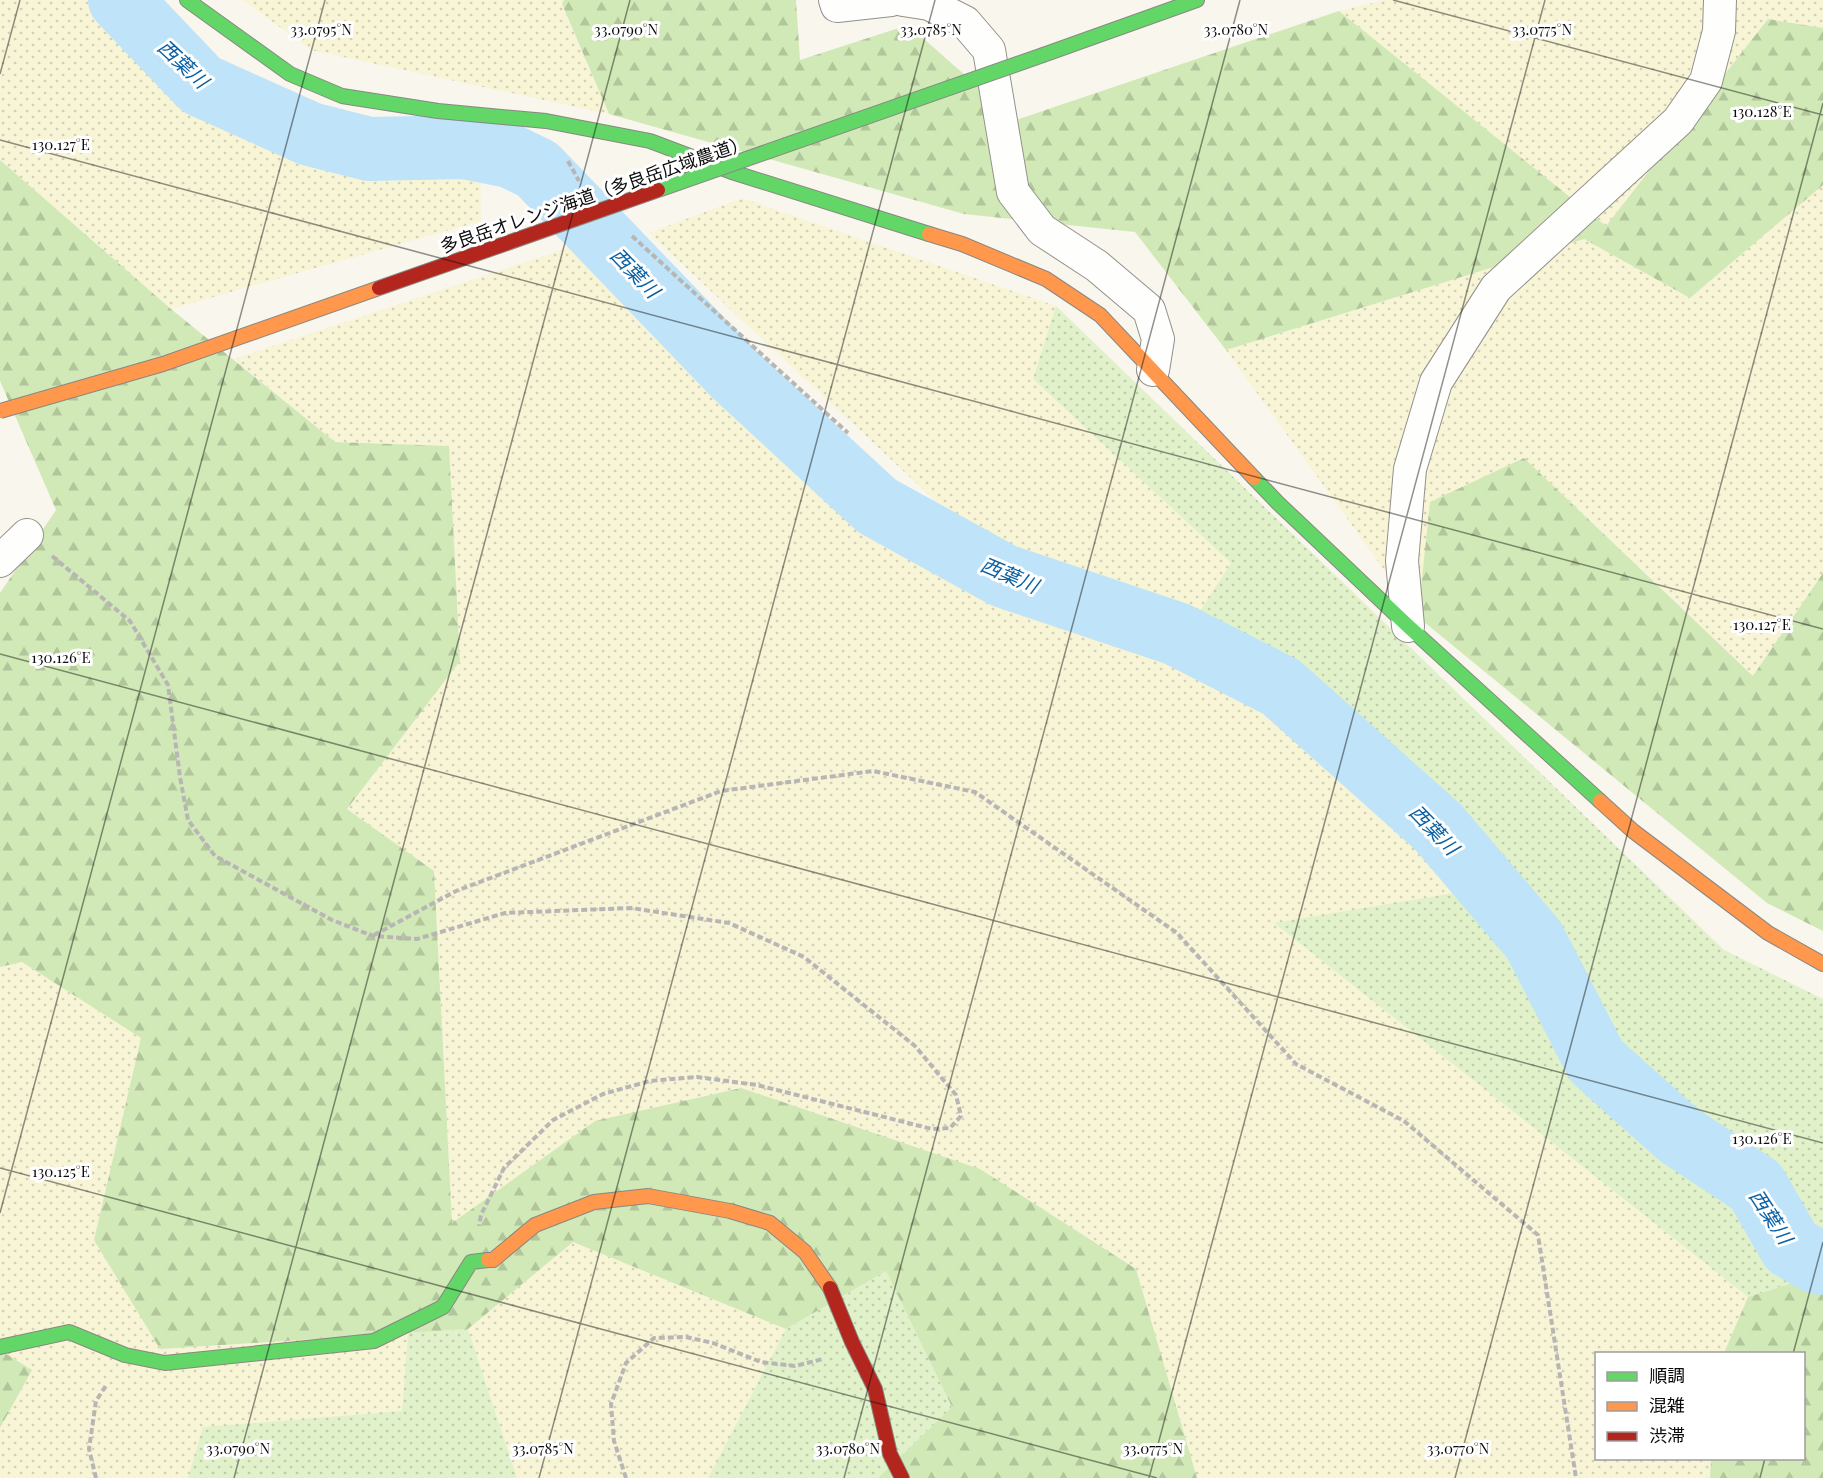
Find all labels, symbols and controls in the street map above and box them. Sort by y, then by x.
text: 33.0795°N [290,19,352,39]
text: 33.0790°N [594,19,658,39]
text: 33.0785°N [900,19,962,39]
text: 33.0780°N [1204,19,1269,39]
text: 33.0775°N [1512,19,1572,39]
water label: 西葉川 [153,33,217,95]
text: 130.128°E [1732,101,1792,121]
street label: 多良岳オレンジ海道（多良岳広域農道） [437,130,751,258]
text: 130.127°E [32,134,90,154]
water label: 西葉川 [605,241,668,304]
water label: 西葉川 [977,550,1045,599]
text: 130.127°E [1733,614,1791,634]
text: 130.126°E [31,647,91,667]
water label: 西葉川 [1404,798,1467,861]
text: 130.126°E [1732,1128,1792,1148]
text: 130.125°E [32,1161,90,1181]
water label: 西葉川 [1744,1183,1801,1250]
legend [1595,1352,1805,1460]
text: 順調 [1649,1363,1685,1387]
text: 混雑 [1649,1393,1685,1417]
text: 渋滞 [1649,1423,1685,1447]
text: 33.0790°N [206,1438,270,1458]
text: 33.0785°N [512,1438,574,1458]
text: 33.0780°N [816,1438,881,1458]
text: 33.0775°N [1123,1438,1183,1458]
text: 33.0770°N [1427,1438,1490,1458]

